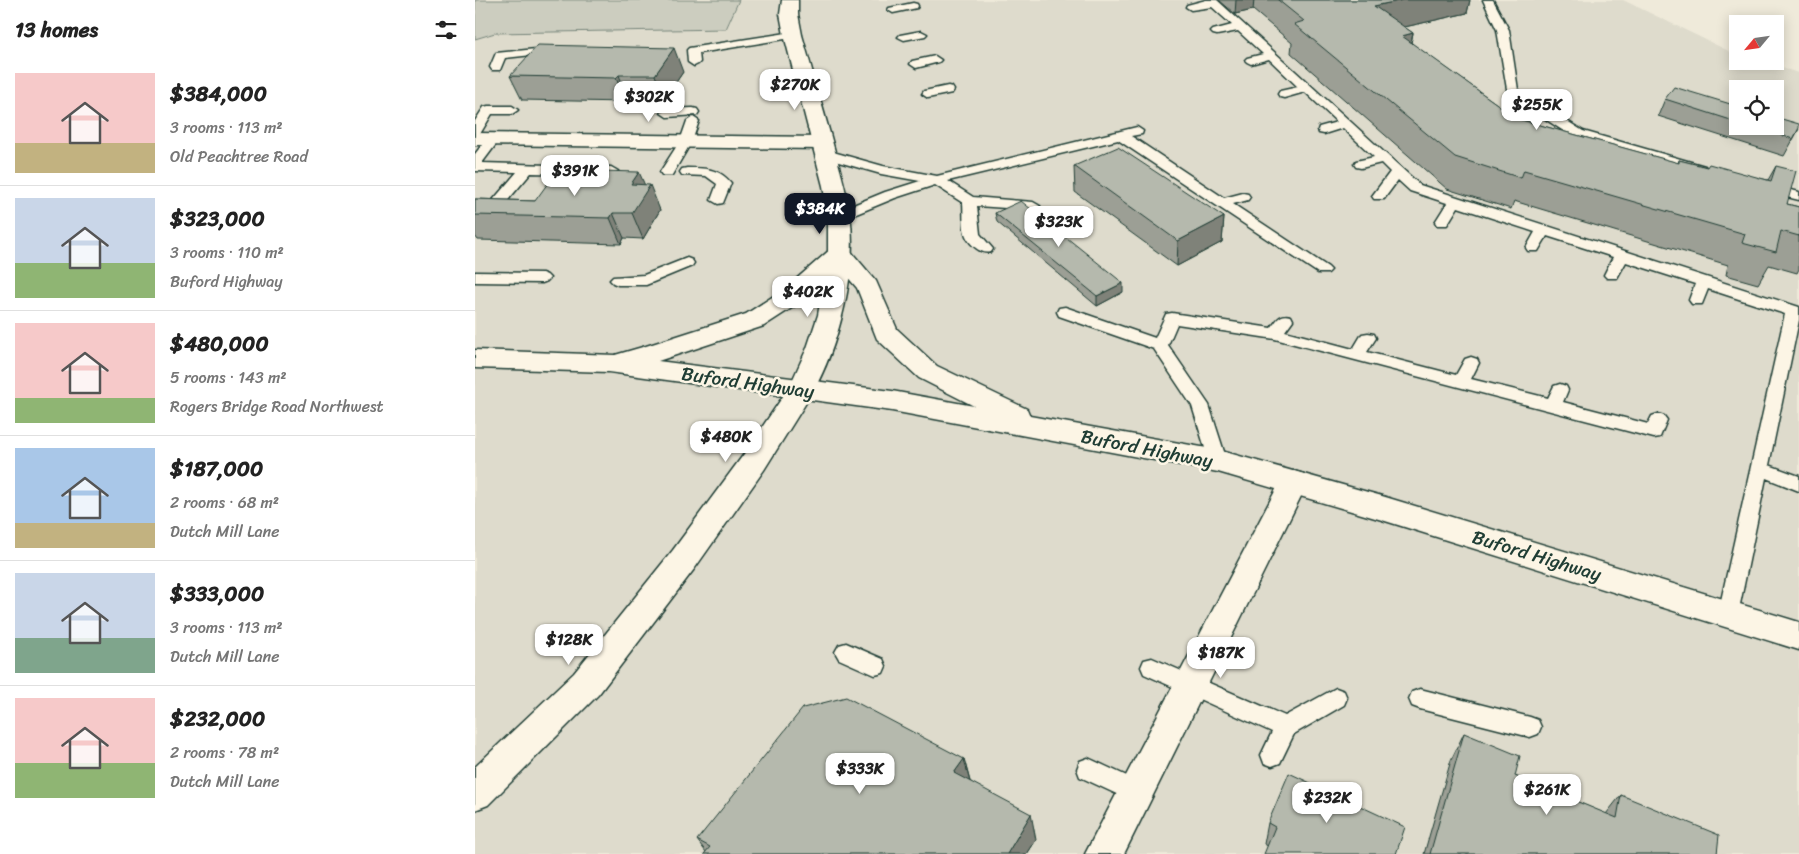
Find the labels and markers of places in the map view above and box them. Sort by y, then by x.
pin: $270K [760,68,830,111]
pin: $302K [614,80,684,123]
pin: $255K [1502,88,1572,131]
pin: $391K [540,154,610,197]
pin: $384K [785,192,855,235]
pin: $323K [1024,206,1094,248]
pin: $402K [773,276,843,318]
pin: $480K [691,420,761,463]
pin: $128K [534,624,604,666]
pin: $187K [1186,636,1256,679]
pin: $333K [825,752,895,795]
pin: $261K [1512,774,1582,816]
pin: $232K [1292,782,1362,824]

